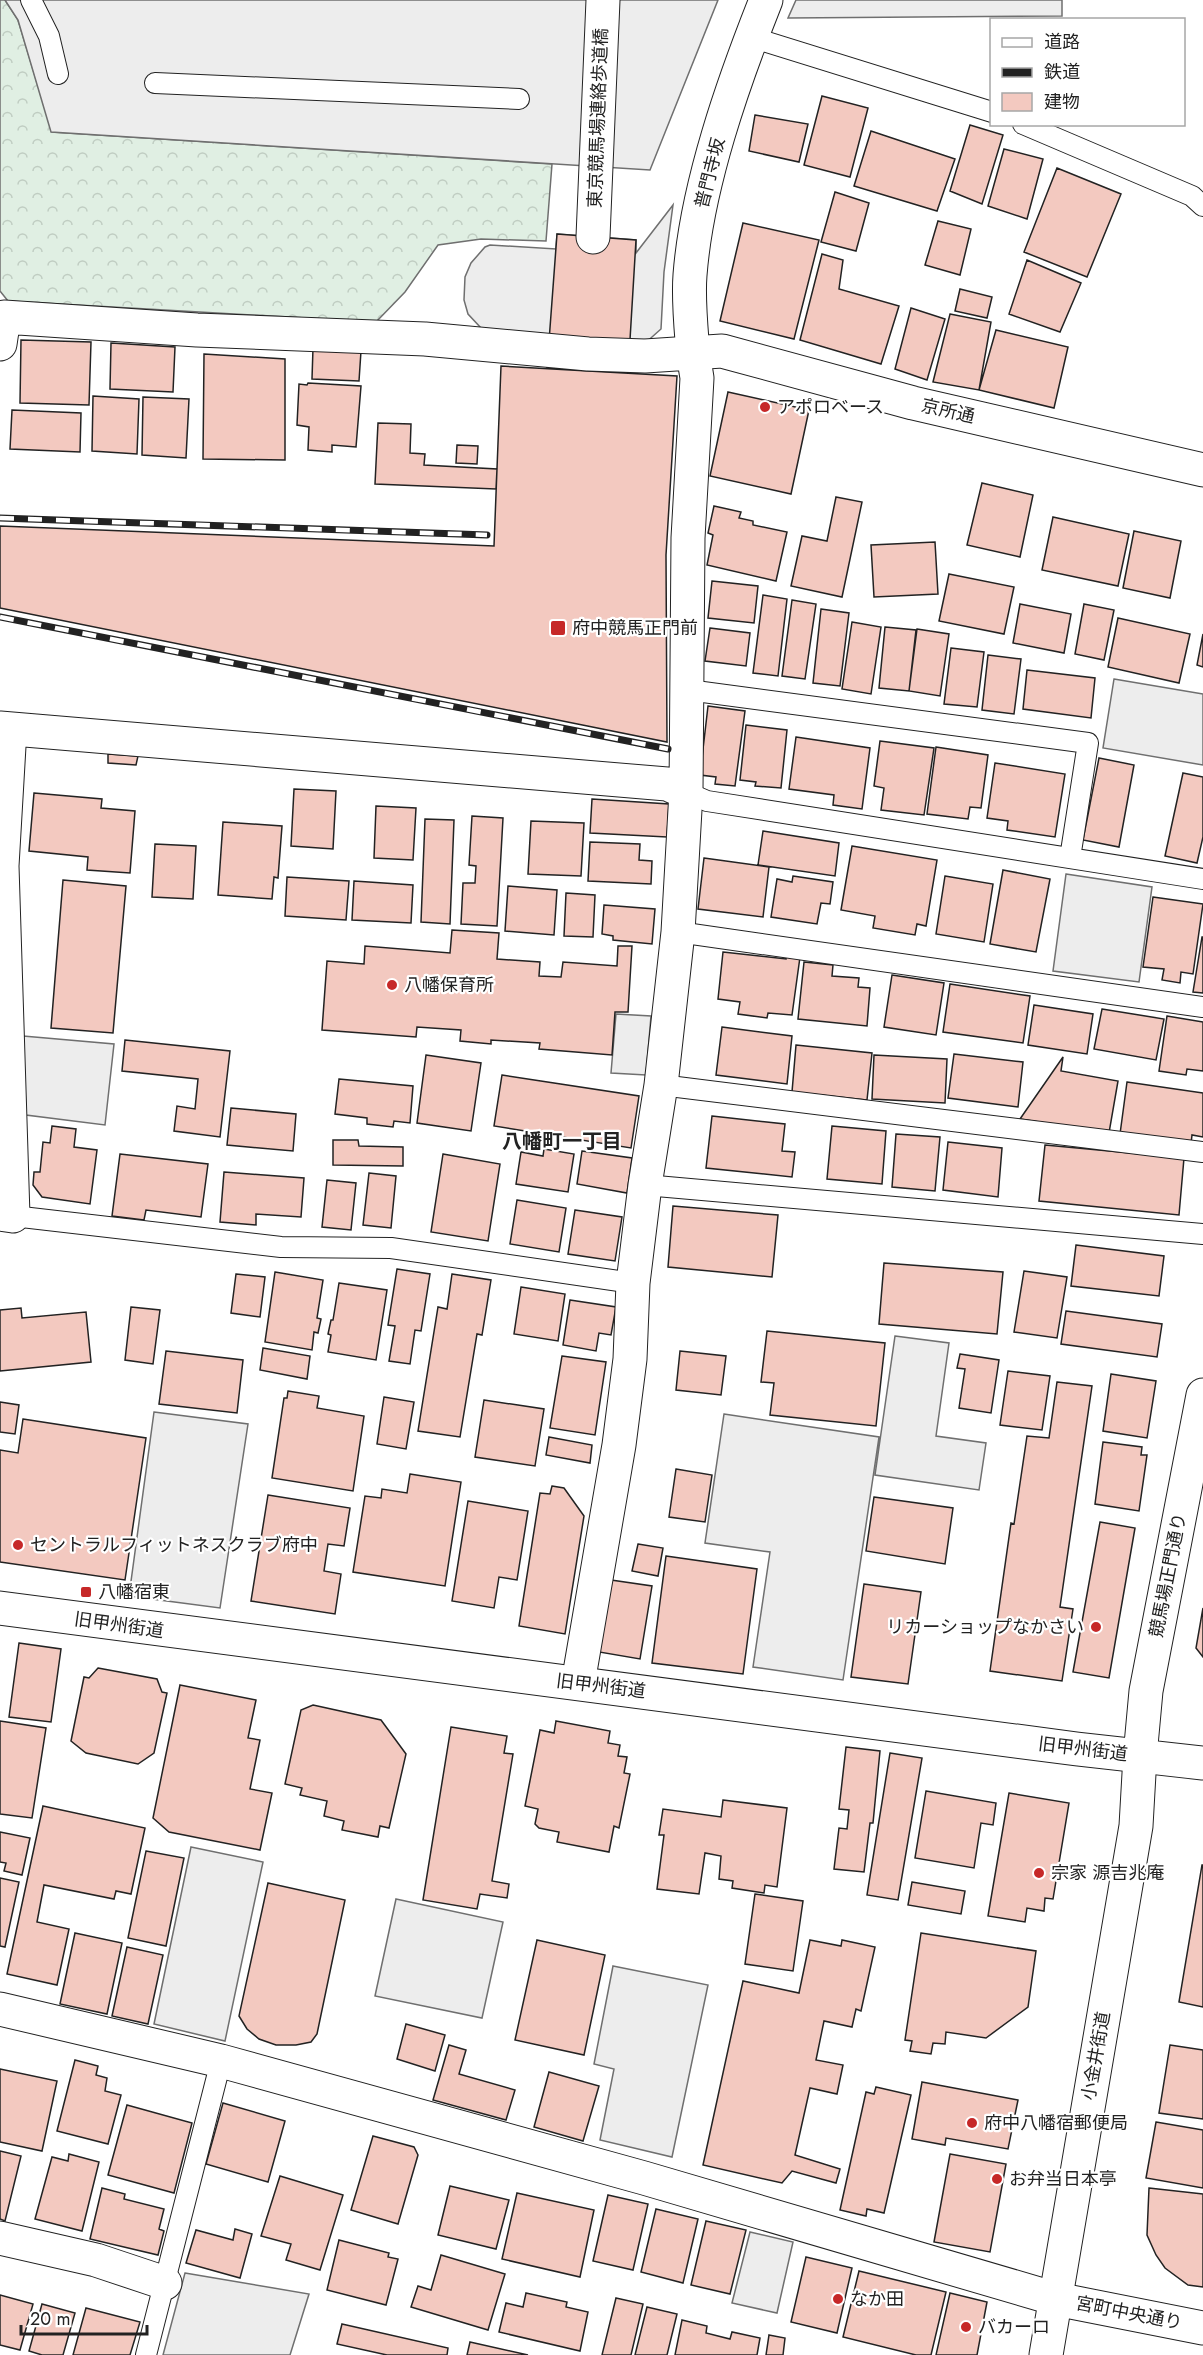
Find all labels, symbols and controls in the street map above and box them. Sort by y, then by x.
legend [990,18,1185,126]
street label: 東京競馬場連絡歩道橋 [582,28,614,208]
text: 道路 [1044,29,1080,55]
text: 鉄道 [1044,59,1080,85]
text: 建物 [1044,89,1080,115]
street label: 普門寺坂 [689,135,731,211]
street label: 京所通 [919,392,977,430]
place label: アポロベース [777,394,884,420]
marker: アポロベース [758,400,772,414]
place label: 府中競馬正門前 [572,615,698,641]
marker: 府中競馬正門前 [549,619,567,637]
place label: 八幡保育所 [404,972,494,998]
marker: 八幡保育所 [385,978,399,992]
district label: 八幡町一丁目 [502,1127,622,1156]
street label: 競馬場正門通り [1143,1511,1193,1639]
place label: セントラルフィットネスクラブ府中 [30,1532,318,1558]
marker: セントラルフィットネスクラブ府中 [11,1538,25,1552]
place label: 八幡宿東 [98,1579,170,1605]
marker: 八幡宿東 [79,1585,93,1599]
street label: 旧甲州街道 [73,1606,165,1644]
place label: リカーショップなかさい [886,1614,1084,1640]
marker: リカーショップなかさい [1089,1620,1103,1634]
street label: 旧甲州街道 [555,1668,647,1704]
street label: 旧甲州街道 [1037,1731,1129,1767]
place label: 宗家 源吉兆庵 [1051,1860,1164,1886]
marker: 宗家 源吉兆庵 [1032,1866,1046,1880]
street label: 小金井街道 [1075,2009,1117,2103]
place label: 府中八幡宿郵便局 [984,2110,1128,2136]
marker: 府中八幡宿郵便局 [965,2116,979,2130]
place label: お弁当日本亭 [1009,2166,1117,2192]
marker: お弁当日本亭 [990,2172,1004,2186]
place label: なか田 [850,2286,904,2312]
street label: 宮町中央通り [1074,2290,1184,2336]
marker: なか田 [831,2292,845,2306]
scale bar [21,2298,147,2336]
text: 20 m [30,2306,70,2332]
place label: バカーロ [978,2314,1050,2340]
marker: バカーロ [959,2320,973,2334]

